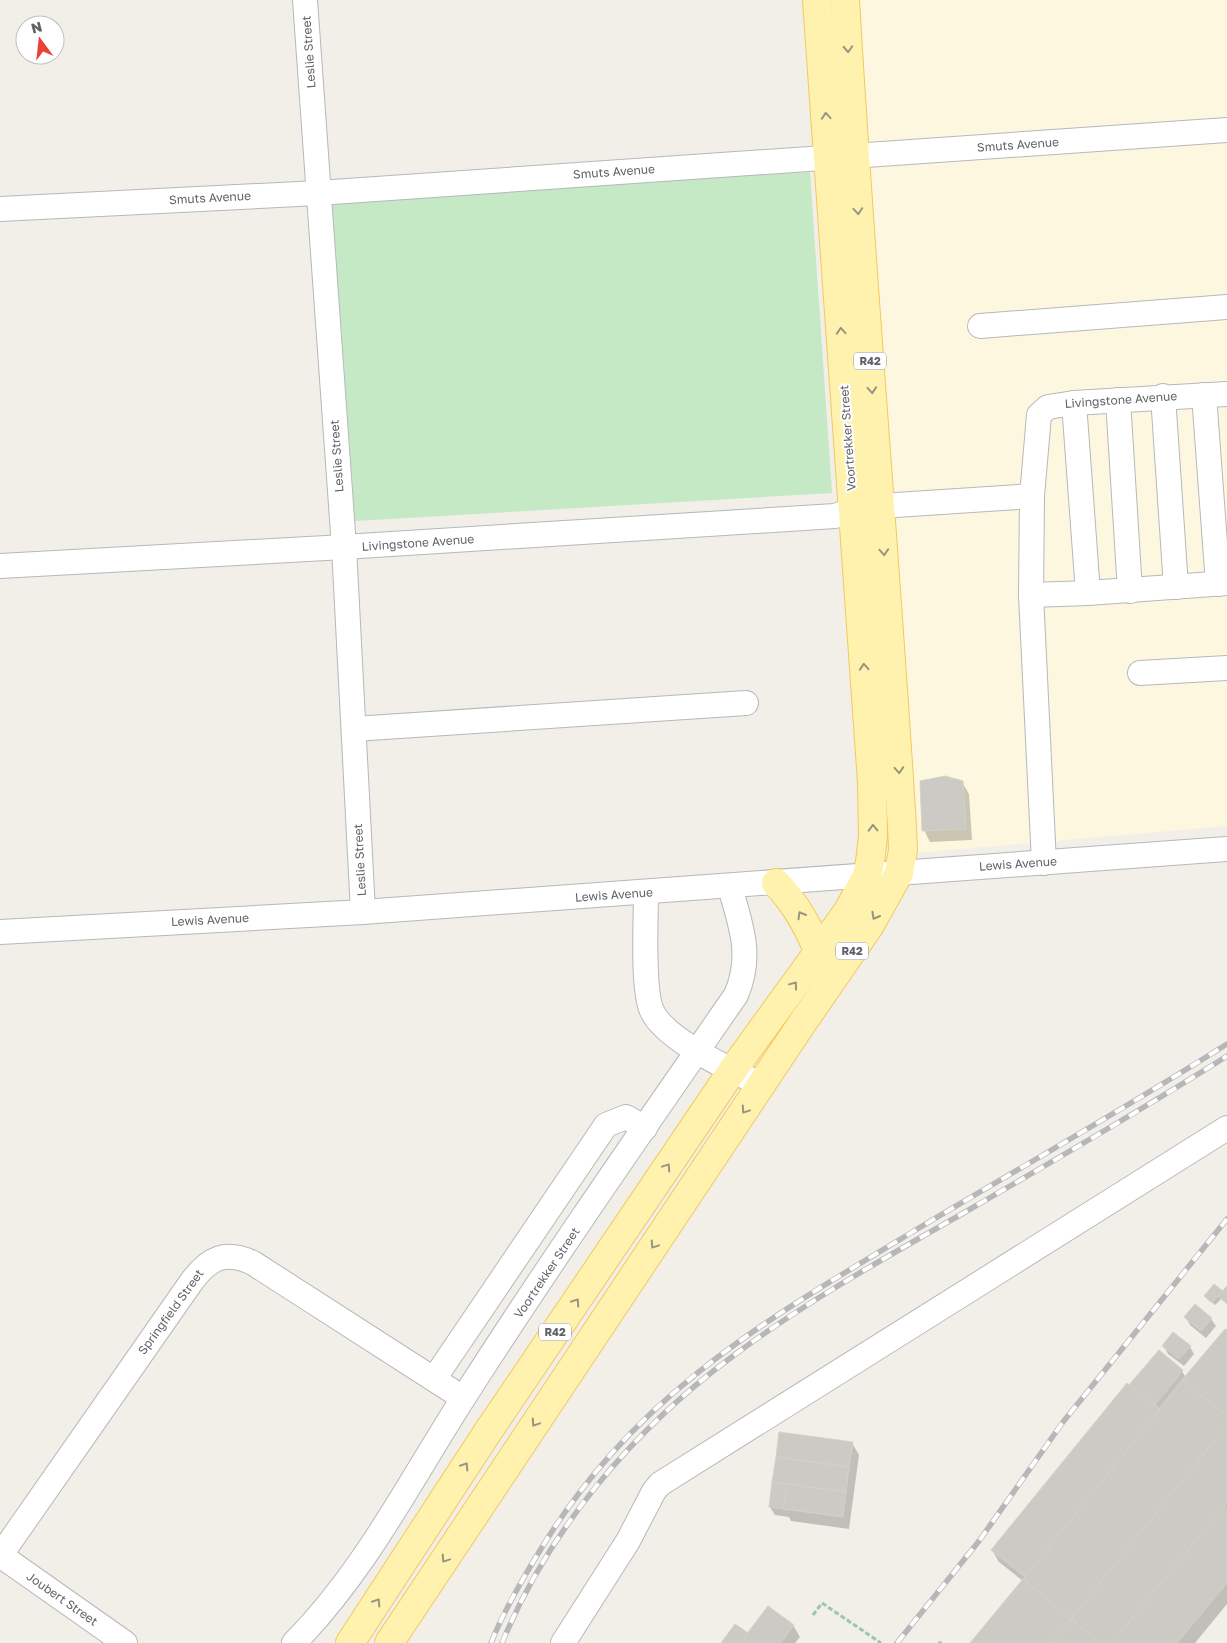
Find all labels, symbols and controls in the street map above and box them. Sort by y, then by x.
north arrow [15,15,65,65]
street label: Leslie Street [298,15,319,89]
text: N [29,17,44,37]
one-way arrow [842,45,853,53]
one-way arrow [820,112,831,120]
street label: Smuts Avenue [976,134,1059,155]
street label: Smuts Avenue [572,161,655,182]
street label: Smuts Avenue [169,188,251,207]
one-way arrow [852,207,863,215]
one-way arrow [835,326,846,334]
road number: R42 [854,352,886,370]
street label: Voortrekker Street [836,384,859,492]
one-way arrow [866,387,877,395]
street label: Livingstone Avenue [1064,388,1178,411]
street label: Leslie Street [326,419,347,493]
street label: Livingstone Avenue [361,531,475,554]
one-way arrow [879,549,890,557]
one-way arrow [859,663,870,671]
one-way arrow [893,766,904,774]
street label: Leslie Street [350,823,369,897]
one-way arrow [868,823,878,831]
street label: Lewis Avenue [978,853,1058,874]
street label: Lewis Avenue [574,884,654,905]
street label: Lewis Avenue [171,910,249,929]
one-way arrow [872,911,882,920]
one-way arrow [798,912,808,921]
road number: R42 [836,942,868,959]
one-way arrow [788,981,797,991]
one-way arrow [742,1104,751,1113]
one-way arrow [661,1164,670,1173]
street label: Voortrekker Street [511,1224,583,1321]
one-way arrow [651,1239,661,1248]
street label: Springfield Street [135,1266,207,1357]
one-way arrow [570,1298,579,1308]
road number: R42 [539,1324,571,1340]
one-way arrow [532,1418,541,1427]
one-way arrow [459,1462,469,1471]
one-way arrow [442,1553,451,1562]
street label: Joubert Street [24,1568,101,1629]
one-way arrow [371,1598,380,1608]

